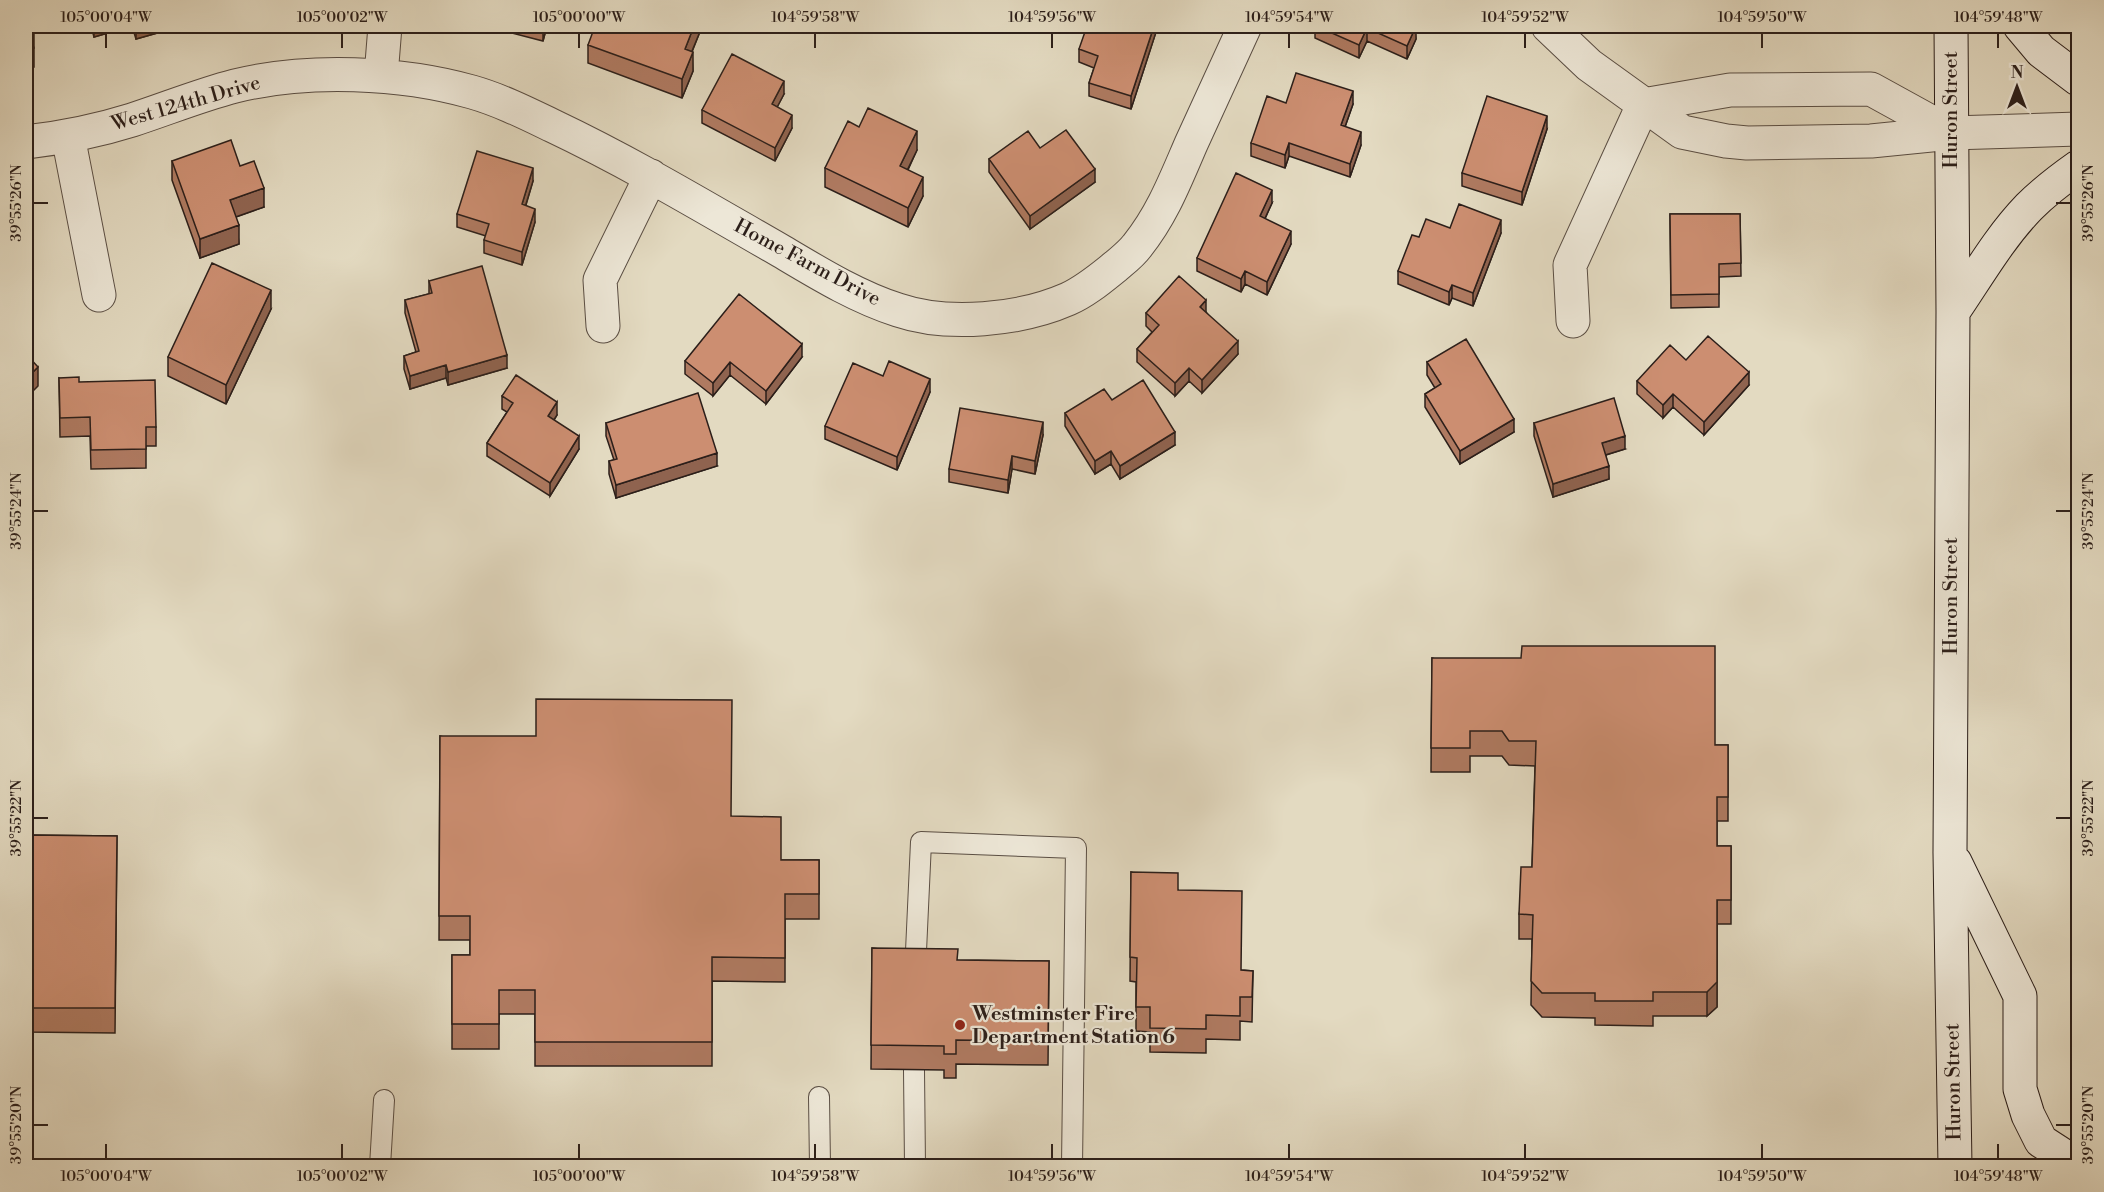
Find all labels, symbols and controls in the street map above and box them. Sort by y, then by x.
text: 105°00'04"W [60,8,152,27]
text: 105°00'02"W [297,8,388,27]
text: 105°00'00"W [533,8,626,27]
text: 104°59'58"W [771,8,859,27]
text: 104°59'56"W [1008,8,1096,27]
text: 104°59'54"W [1245,8,1333,27]
text: 104°59'52"W [1481,8,1569,27]
text: 104°59'50"W [1718,8,1807,27]
text: 104°59'48"W [1954,8,2043,27]
street label: Huron Street [1939,51,1964,169]
north arrow [1987,57,2047,117]
text: N [2011,63,2024,83]
street label: West 124th Drive [108,71,263,137]
text: 39°55'26"N [7,164,26,242]
text: 39°55'26"N [2079,164,2098,242]
street label: Home Farm Drive [729,214,885,312]
text: 39°55'24"N [7,472,26,550]
text: 39°55'24"N [2079,472,2098,550]
street label: Huron Street [1939,537,1964,655]
text: 39°55'22"N [7,780,26,856]
text: 39°55'22"N [2079,780,2098,856]
place label: Westminster Fire Department Station 6 [971,1002,1175,1050]
marker: Westminster Fire Department Station 6 [953,1018,967,1032]
street label: Huron Street [1940,1023,1968,1141]
text: 39°55'20"N [7,1086,26,1164]
text: 39°55'20"N [2079,1086,2098,1164]
text: 105°00'04"W [60,1167,152,1186]
text: 105°00'02"W [297,1167,388,1186]
text: 105°00'00"W [533,1167,626,1186]
text: 104°59'58"W [771,1167,859,1186]
text: 104°59'56"W [1008,1167,1096,1186]
text: 104°59'54"W [1245,1167,1333,1186]
text: 104°59'52"W [1481,1167,1569,1186]
text: 104°59'50"W [1718,1167,1807,1186]
text: 104°59'48"W [1954,1167,2043,1186]

